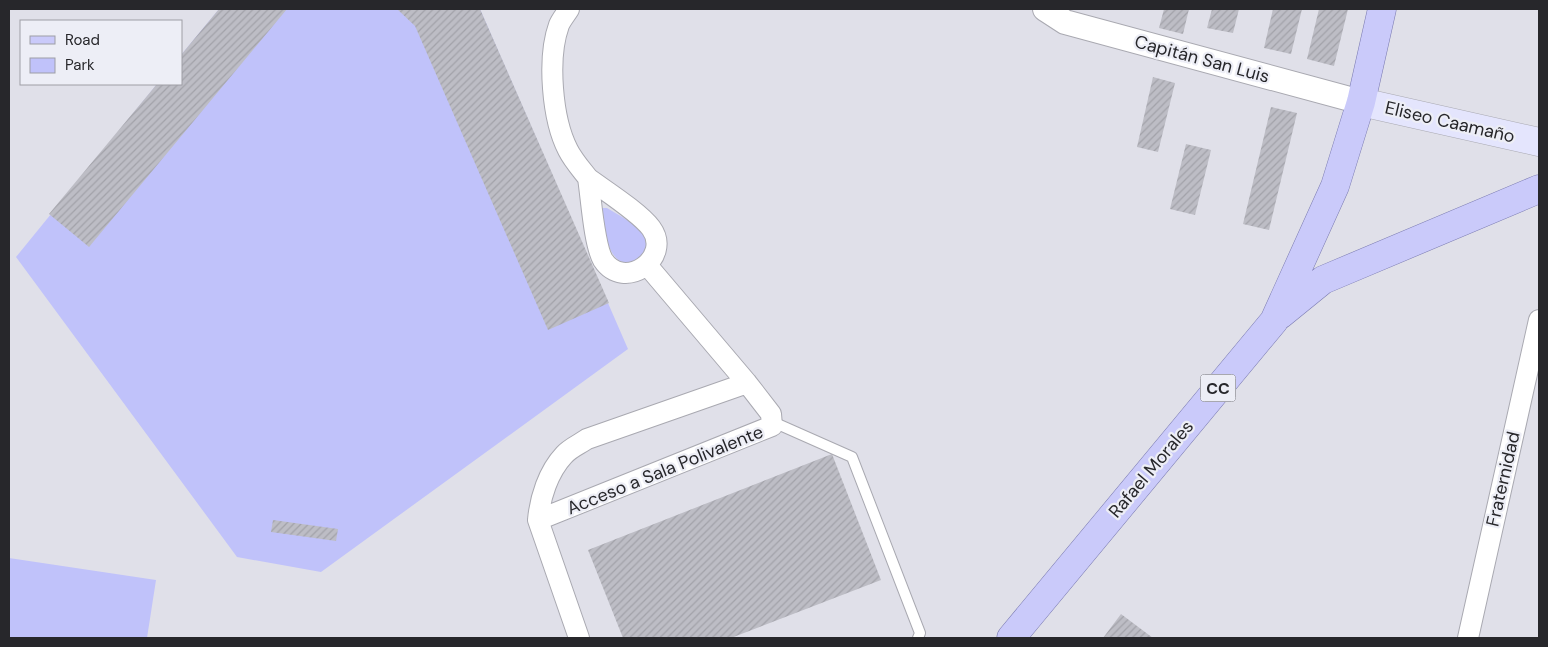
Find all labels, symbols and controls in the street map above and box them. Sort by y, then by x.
legend [20,20,182,85]
street label: Capitán San Luis [1132,29,1272,89]
text: Road [65,30,100,50]
text: Park [65,55,95,75]
street label: Eliseo Caamaño [1383,95,1517,149]
road number: CC [1200,374,1236,402]
street label: Rafael Morales [1103,415,1199,523]
street label: Acceso a Sala Polivalente [563,420,767,520]
street label: Fraternidad [1480,429,1526,529]

